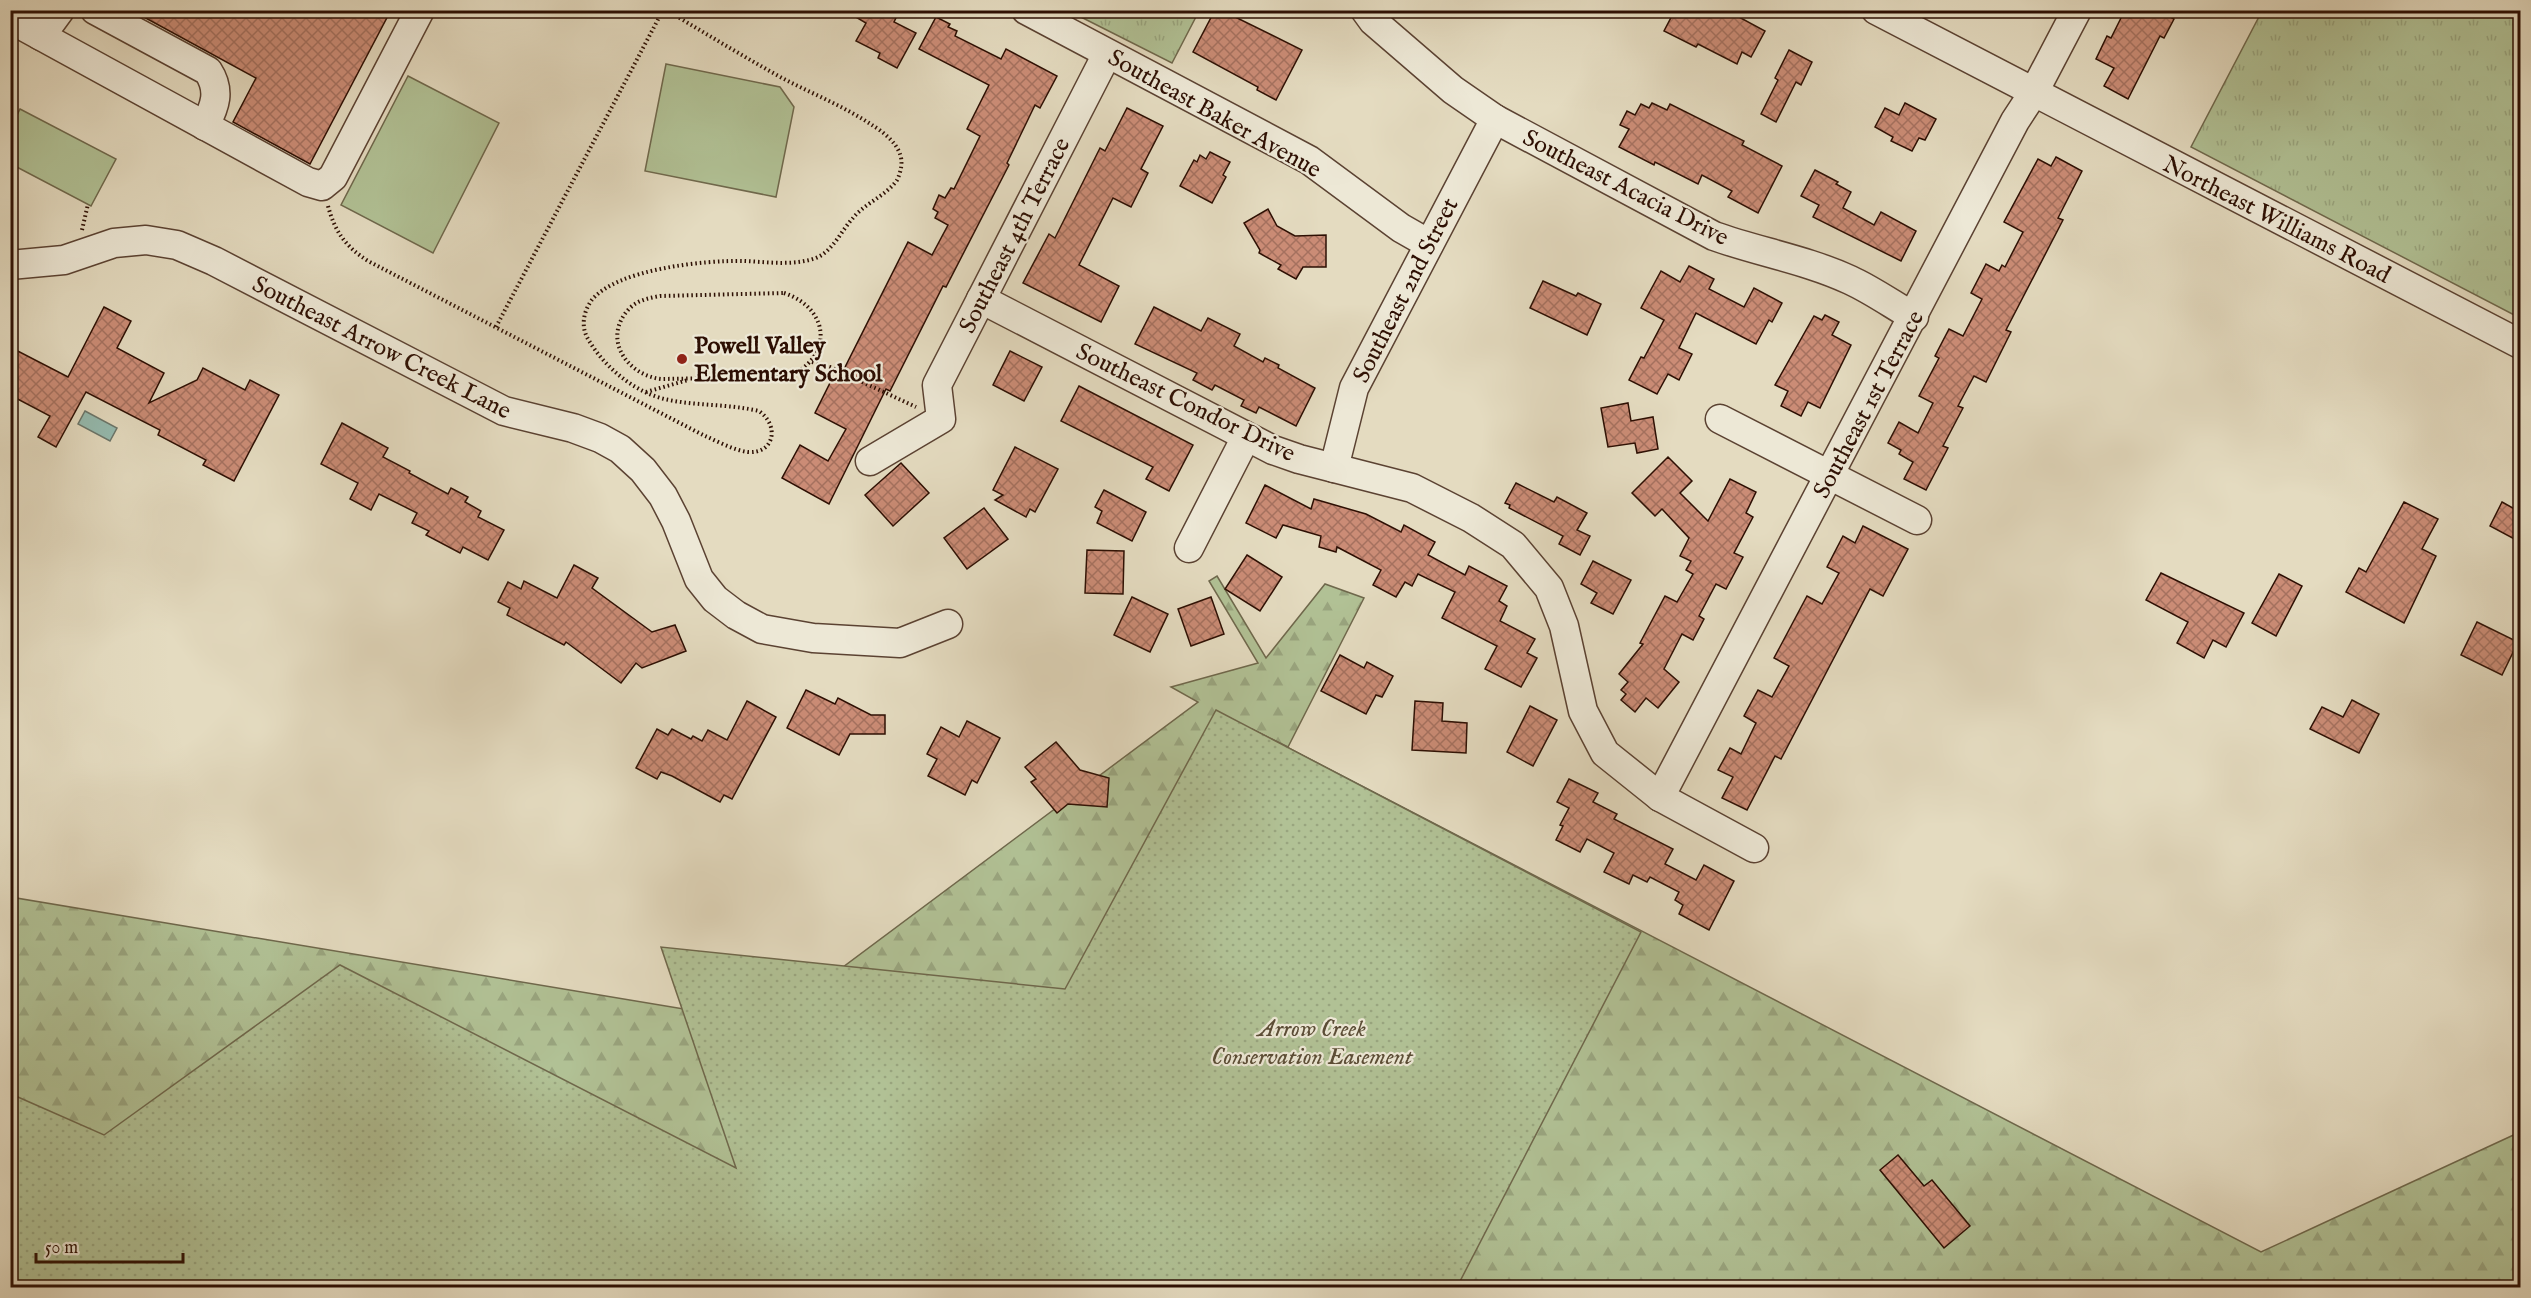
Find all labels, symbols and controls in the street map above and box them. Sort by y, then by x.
street label: Southeast Baker Avenue [1102,43,1326,186]
street label: Southeast Acacia Drive [1517,123,1733,254]
street label: Southeast 4th Terrace [953,133,1078,339]
street label: Northeast Williams Road [2157,149,2396,291]
street label: Southeast 2nd Street [1346,193,1466,388]
street label: Southeast Arrow Creek Lane [247,269,516,427]
street label: Southeast 1st Terrace [1807,305,1932,504]
place label: Powell Valley Elementary School [694,331,883,390]
street label: Southeast Condor Drive [1071,337,1300,470]
marker: Powell Valley Elementary School [675,352,689,366]
park label: Arrow Creek Conservation Easement [1211,1014,1414,1073]
scale bar [36,1226,183,1264]
text: 50 m [45,1237,78,1260]

